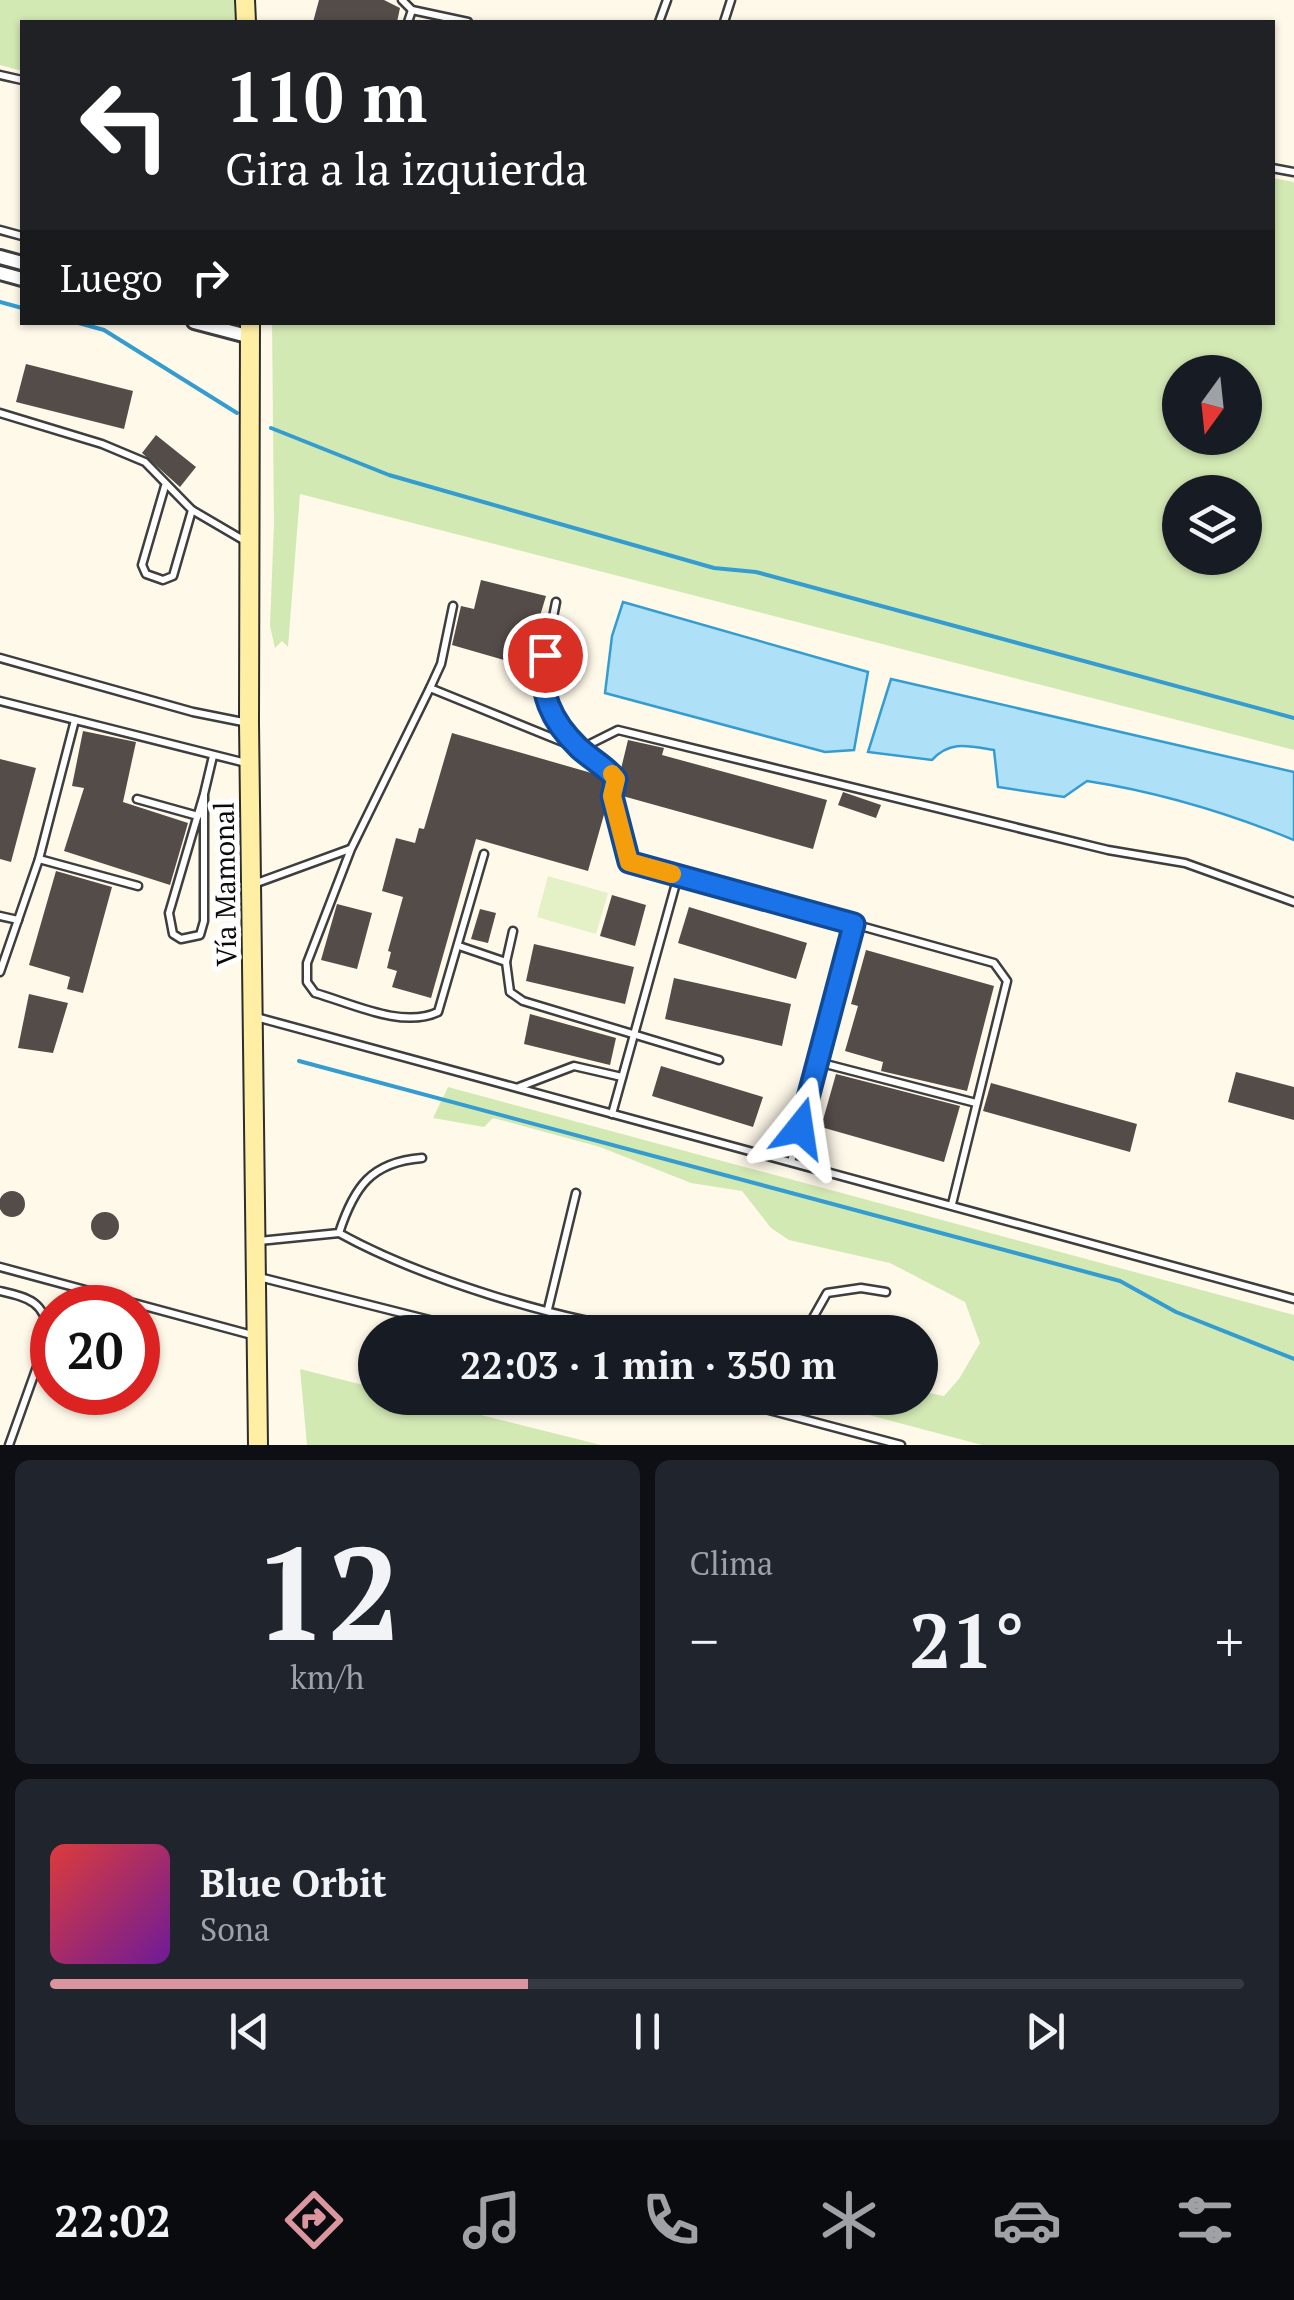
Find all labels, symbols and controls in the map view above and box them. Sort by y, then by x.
text: 110 m [225,49,427,142]
icon: left [60,60,190,190]
text: Gira a la izquierda [225,138,588,198]
icon: right [183,250,238,305]
text: Luego [60,253,163,303]
north arrow [1162,355,1262,455]
map controls [1162,355,1262,575]
button: layers [1162,475,1262,575]
pin [503,613,588,698]
icon: arrive [518,628,573,683]
street label: Vía Mamonal [205,801,244,967]
position arrow [748,1076,852,1180]
speed limit sign: 20 [30,1285,160,1415]
text: 22:03 · 1 min · 350 m [460,1340,836,1390]
text: 12 [254,1505,401,1677]
text: Clima [690,1542,773,1584]
text: 21° [909,1590,1025,1689]
text: − [690,1604,719,1677]
text: + [1215,1604,1244,1677]
text: km/h [290,1656,364,1698]
text: Blue Orbit [200,1858,387,1908]
text: Sona [200,1908,270,1950]
icon: previous [222,2004,277,2059]
icon: pause [620,2004,675,2059]
icon: next [1018,2004,1073,2059]
icon: directions [279,2185,349,2255]
icon: music [457,2185,527,2255]
icon: phone [636,2185,706,2255]
icon: climate [814,2185,884,2255]
icon: car [992,2185,1062,2255]
icon: filters [1170,2185,1240,2255]
text: 22:02 [54,2190,171,2250]

